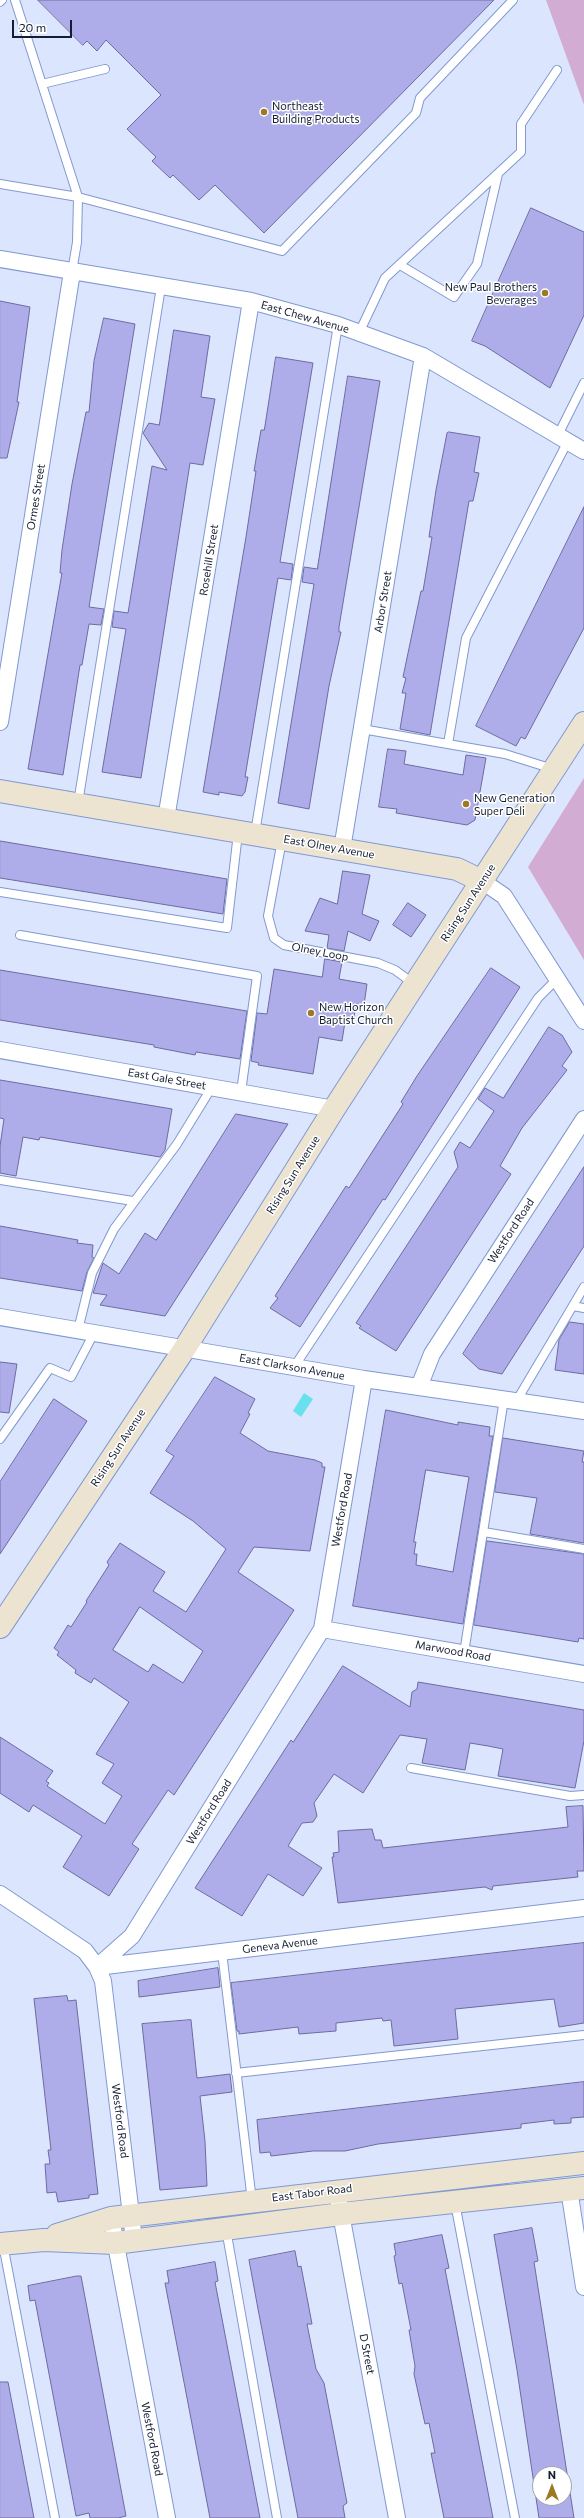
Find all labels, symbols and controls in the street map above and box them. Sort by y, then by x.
scale bar [14,12,74,38]
text: 20 m [19,20,46,34]
place label: Northeast Building Products [272,99,360,125]
marker: Northeast Building Products [259,107,269,117]
place label: New Paul Brothers Beverages [445,280,537,306]
marker: New Paul Brothers Beverages [540,288,550,298]
street label: East Chew Avenue [259,298,351,336]
street label: Ormes Street [24,463,48,531]
street label: Rosehill Street [197,523,221,597]
street label: Arbor Street [372,570,394,634]
place label: New Generation Super Deli [474,791,555,817]
marker: New Generation Super Deli [461,799,471,809]
street label: East Olney Avenue [283,833,375,861]
street label: Rising Sun Avenue [438,862,498,944]
street label: Olney Loop [291,940,349,964]
place label: New Horizon Baptist Church [319,1000,393,1026]
marker: New Horizon Baptist Church [306,1008,316,1018]
street label: East Gale Street [127,1066,207,1092]
street label: Rising Sun Avenue [264,1133,322,1217]
street label: Westford Road [485,1196,537,1266]
street label: East Clarkson Avenue [238,1351,346,1383]
street label: Rising Sun Avenue [88,1407,148,1489]
street label: Westford Road [329,1472,355,1548]
street label: Marwood Road [414,1638,492,1664]
street label: Westford Road [184,1777,234,1847]
street label: Geneva Avenue [242,1934,318,1956]
street label: Westford Road [109,2083,131,2159]
street label: East Tabor Road [271,2182,353,2204]
street label: D Street [357,2332,377,2376]
street label: Westford Road [138,2401,166,2477]
north arrow [532,2466,572,2506]
text: N [548,2468,556,2481]

